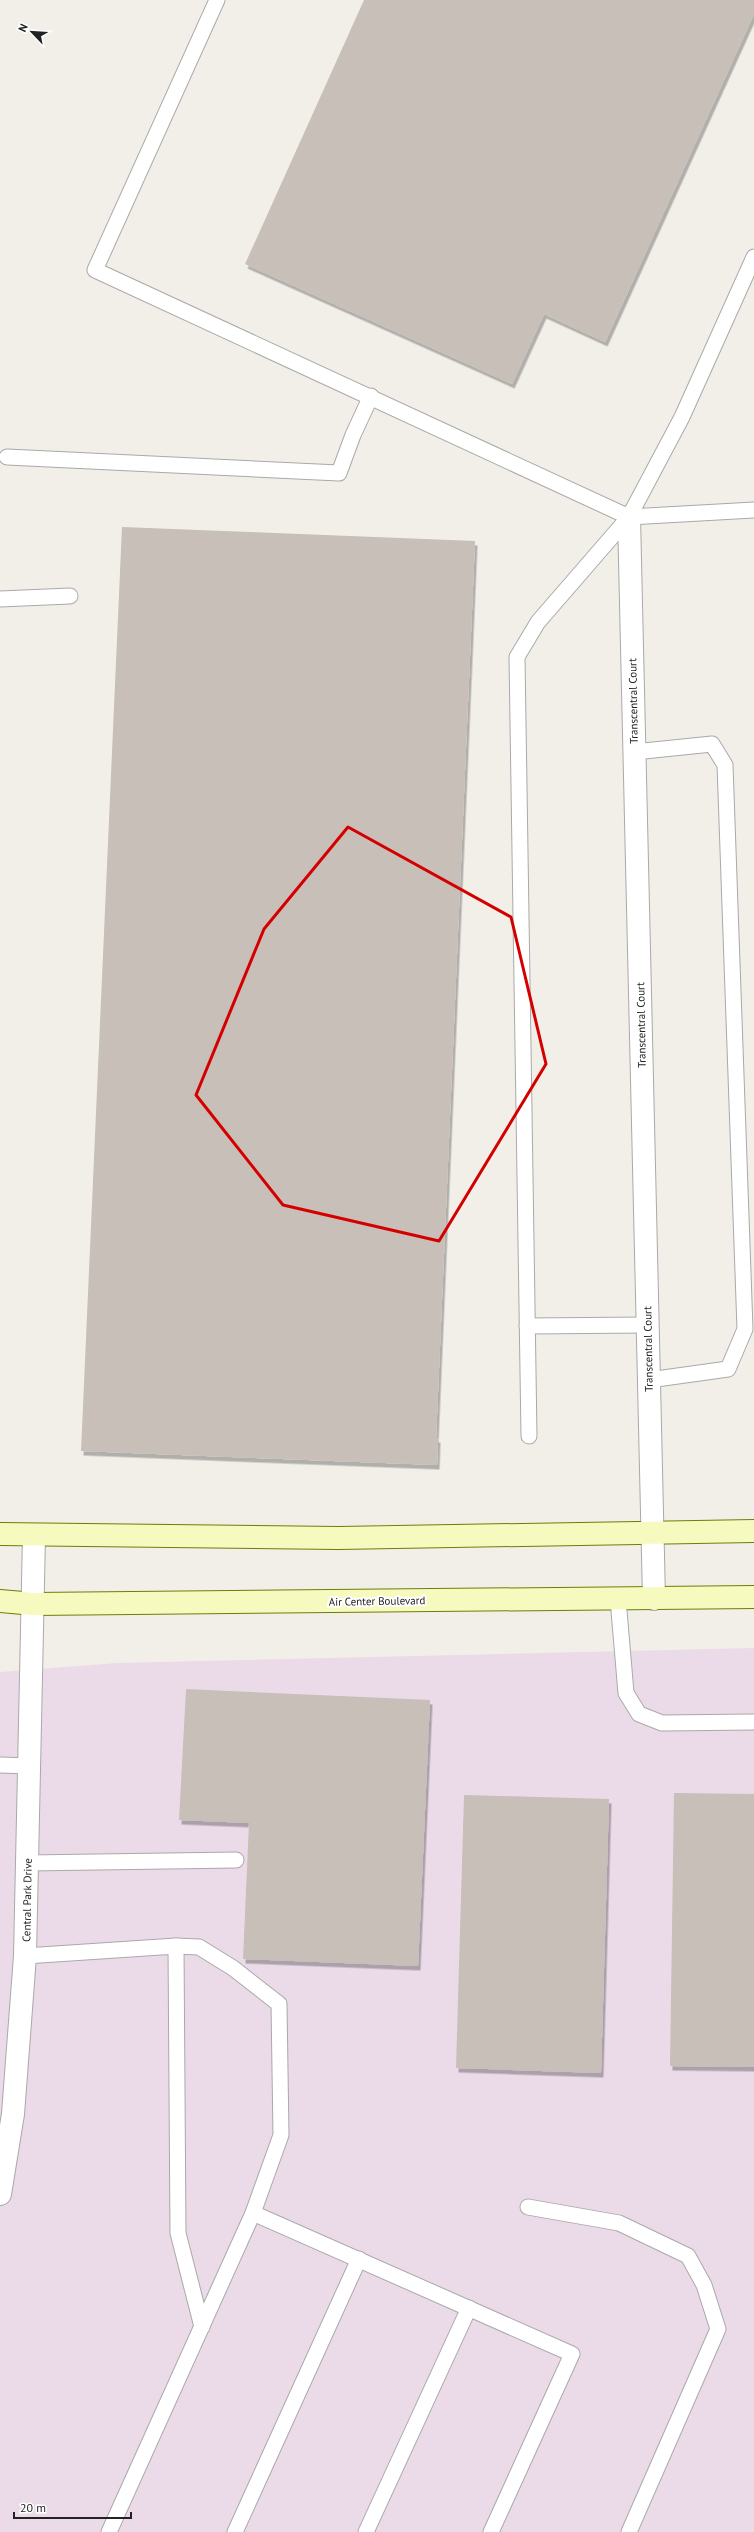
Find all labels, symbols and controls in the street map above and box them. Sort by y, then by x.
north arrow [12,12,52,52]
text: N [15,22,31,34]
street label: Transcentral Court [625,658,641,744]
street label: Transcentral Court [633,982,649,1068]
street label: Transcentral Court [640,1306,656,1392]
street label: Air Center Boulevard [329,1593,426,1609]
street label: Central Park Drive [19,1857,35,1942]
scale bar [14,2494,131,2520]
text: 20 m [20,2500,46,2515]

